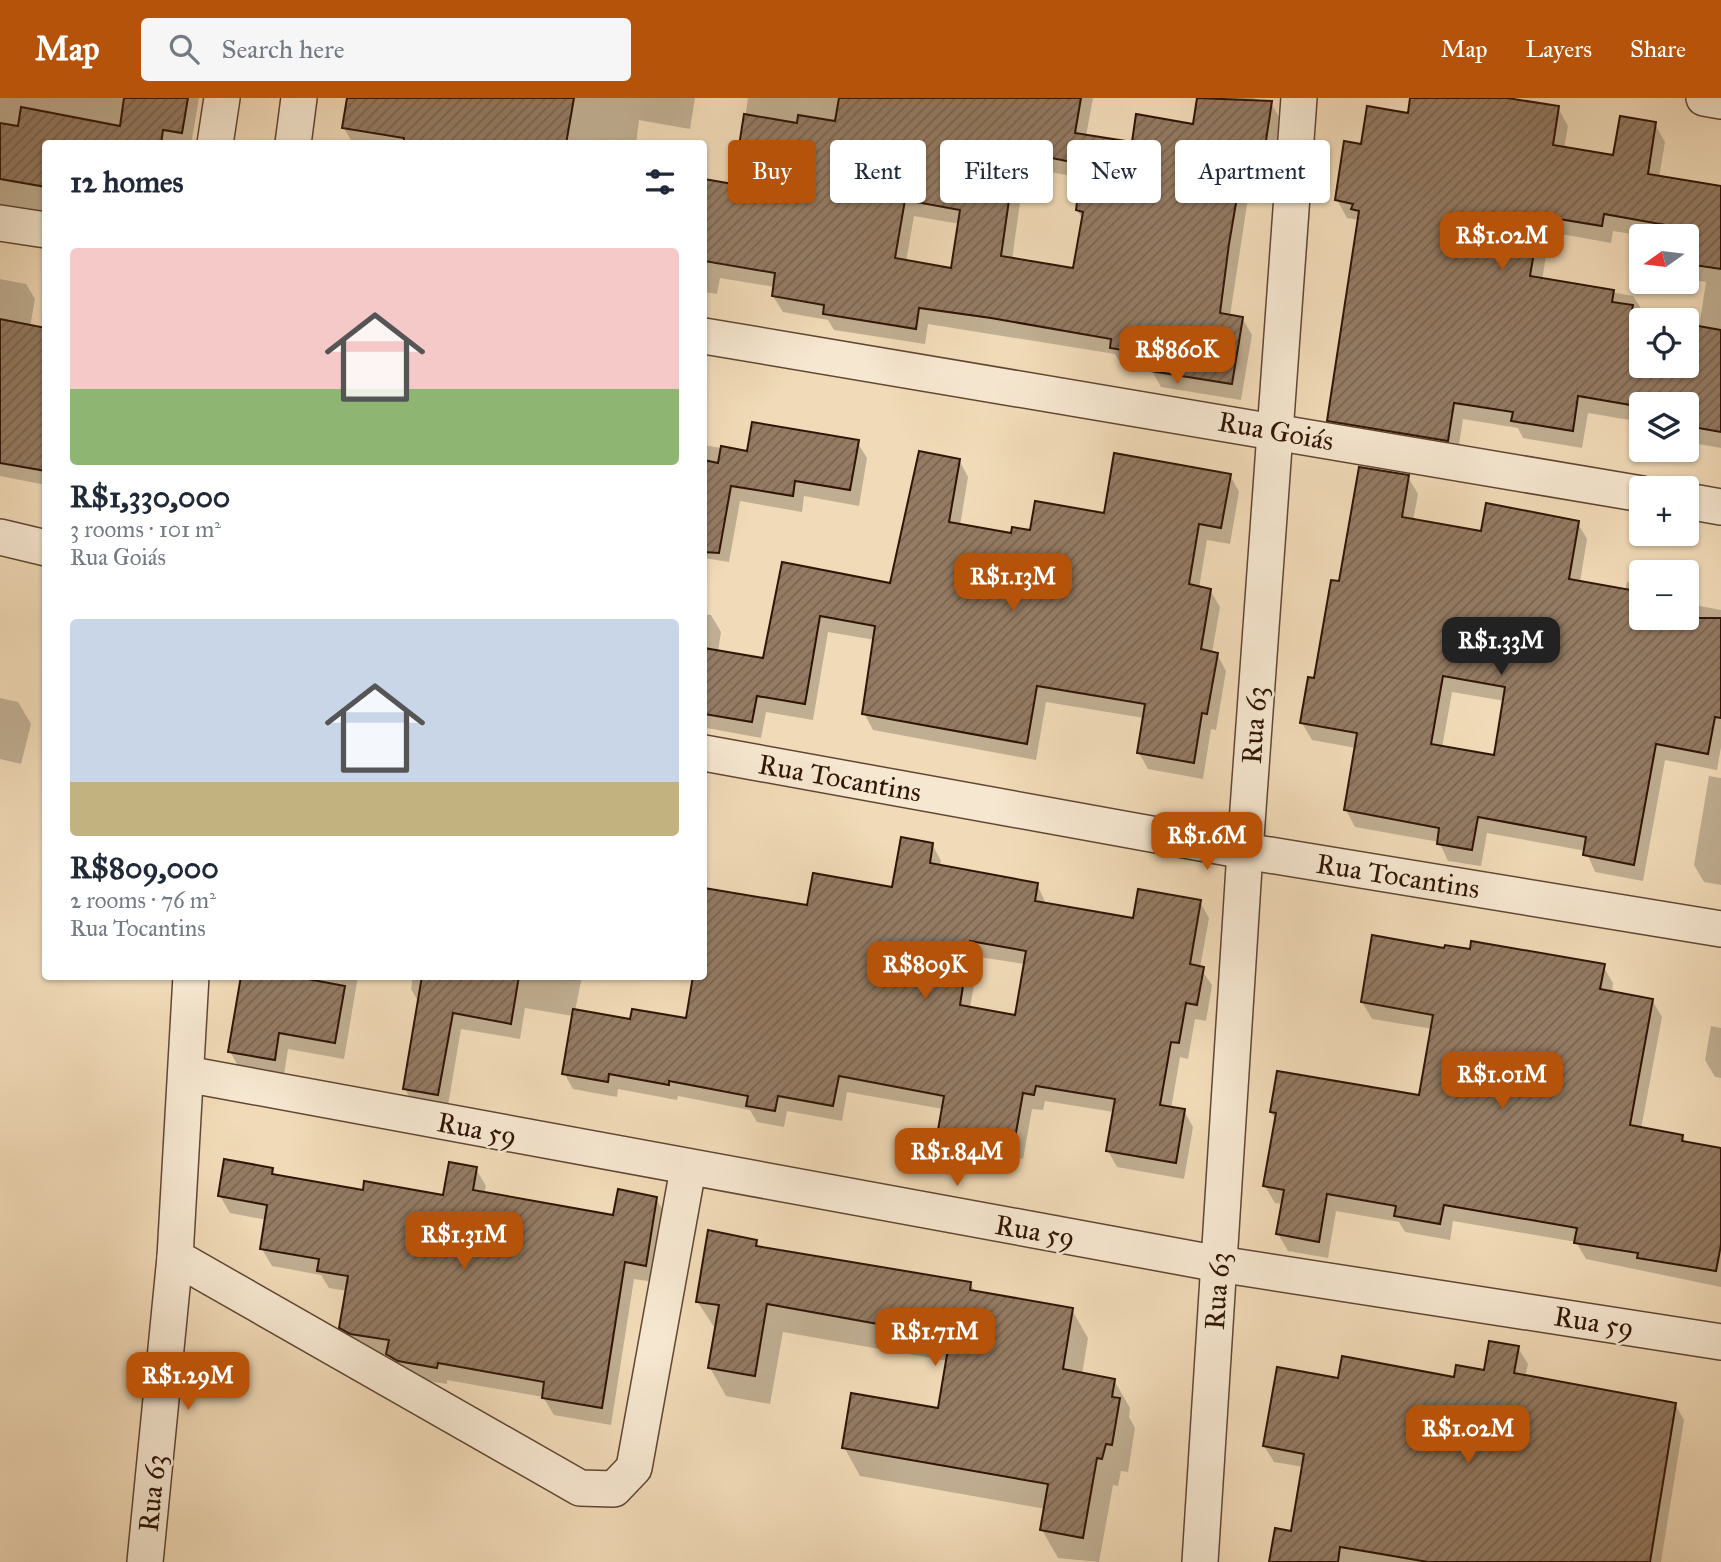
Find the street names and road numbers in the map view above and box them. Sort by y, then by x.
street label: Rua Goiás [1215,404,1337,458]
street label: Rua 63 [1234,685,1274,765]
street label: Rua Tocantins [756,746,924,810]
street label: Rua Tocantins [1314,846,1482,906]
street label: Rua 59 [434,1104,520,1154]
street label: Rua 59 [992,1207,1078,1255]
street label: Rua 63 [1197,1251,1237,1331]
street label: Rua 59 [1552,1298,1636,1346]
street label: Rua 63 [131,1452,173,1534]

